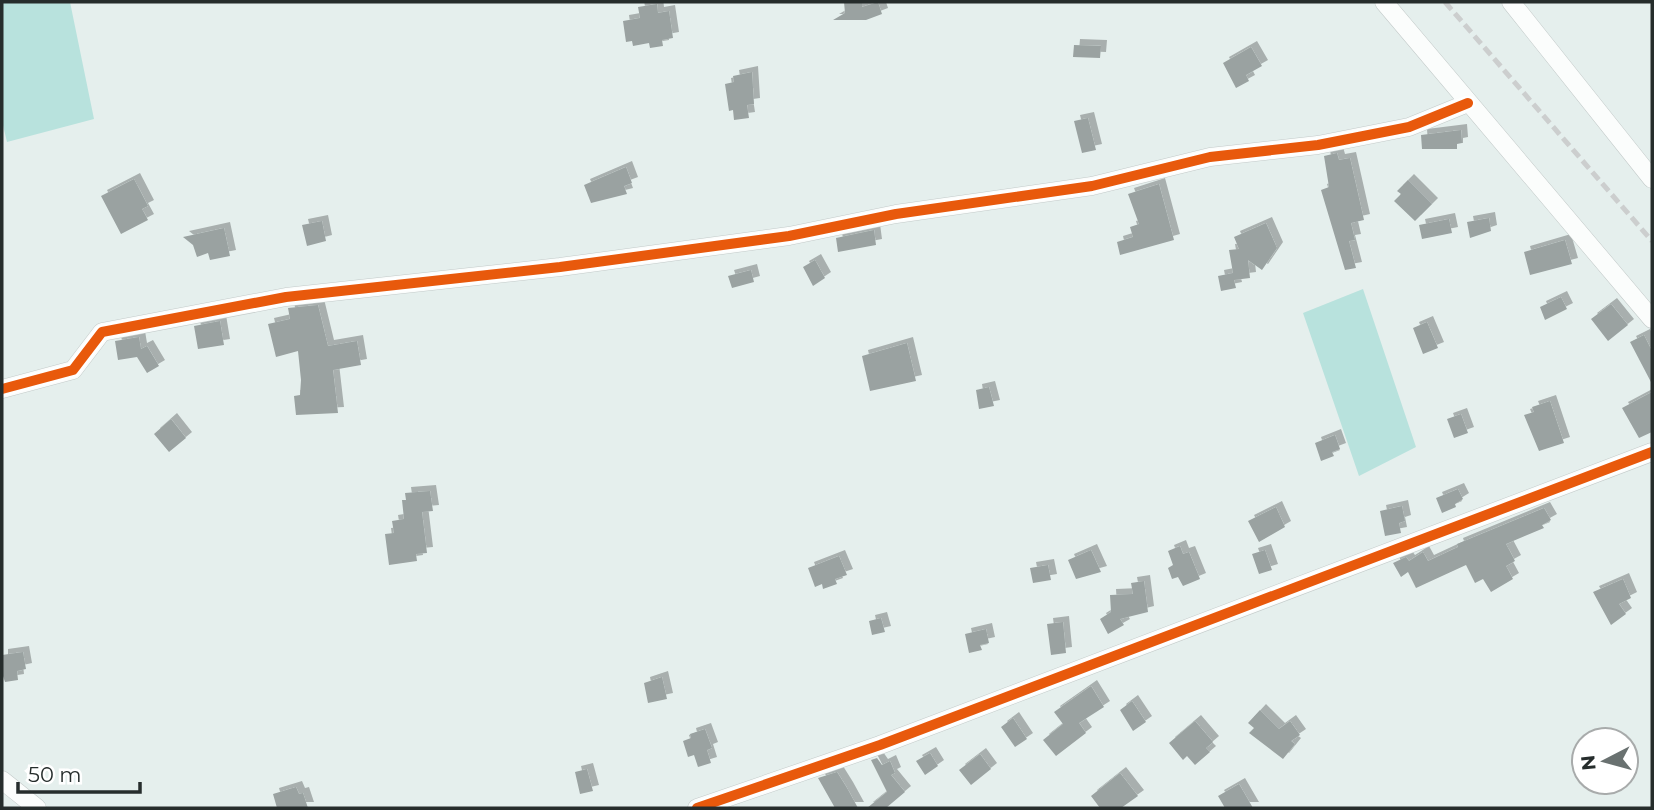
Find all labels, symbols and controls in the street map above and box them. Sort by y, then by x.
north arrow [1570,726,1640,796]
scale bar [18,750,140,794]
text: N [1576,754,1601,772]
text: 50 m [28,762,82,787]

